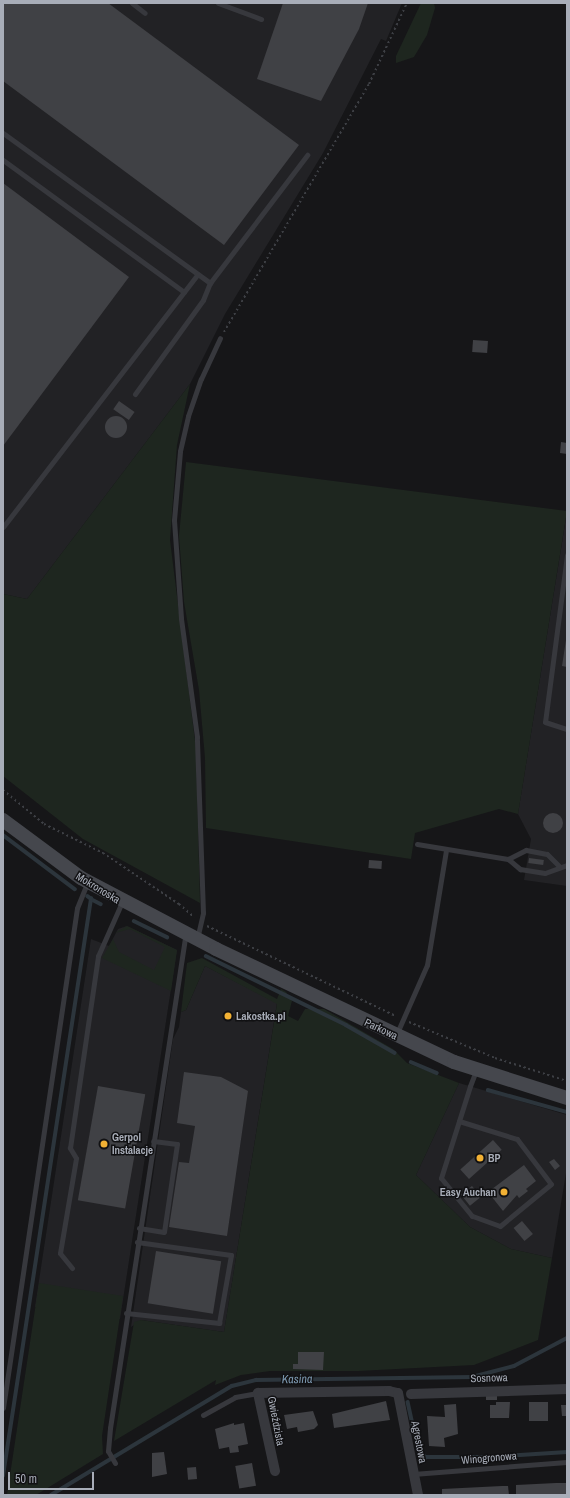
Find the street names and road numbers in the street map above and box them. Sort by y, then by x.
street label: Mokronoska [74,870,122,906]
street label: Parkowa [362,1016,400,1042]
street label: Sosnowa [470,1371,508,1385]
street label: Gwieździsta [265,1395,287,1447]
street label: Agrestowa [408,1420,430,1464]
street label: Winogronowa [461,1449,517,1467]

